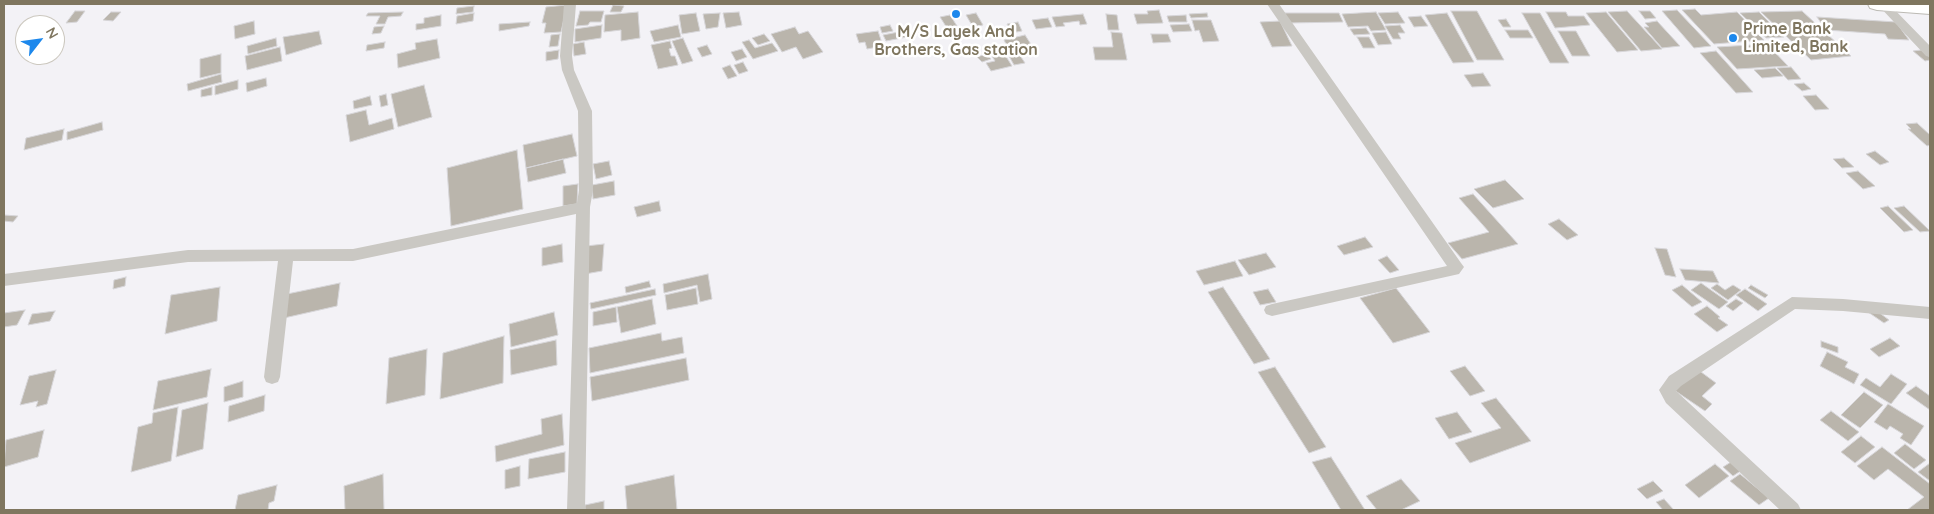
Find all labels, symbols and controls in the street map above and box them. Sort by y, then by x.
marker: M/S Layek And Brothers, Gas station [950,8,962,20]
north arrow [15,15,65,65]
place label: Prime Bank Limited, Bank [1743,19,1848,57]
place label: M/S Layek And Brothers, Gas station [874,22,1038,60]
text: N [42,24,62,42]
marker: Prime Bank Limited, Bank [1727,32,1739,44]

